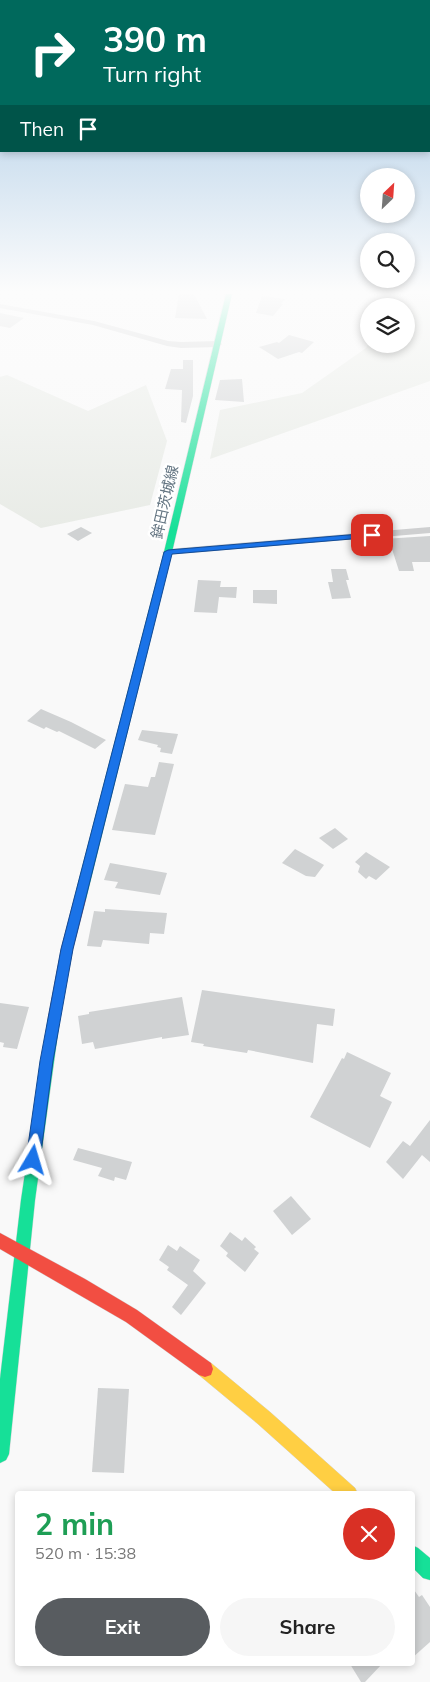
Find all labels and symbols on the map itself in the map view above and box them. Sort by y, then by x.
north arrow [360,168,415,222]
street label: 鉾田茨城線 [147,463,182,541]
pin [351,514,393,556]
position arrow [6,1133,58,1185]

